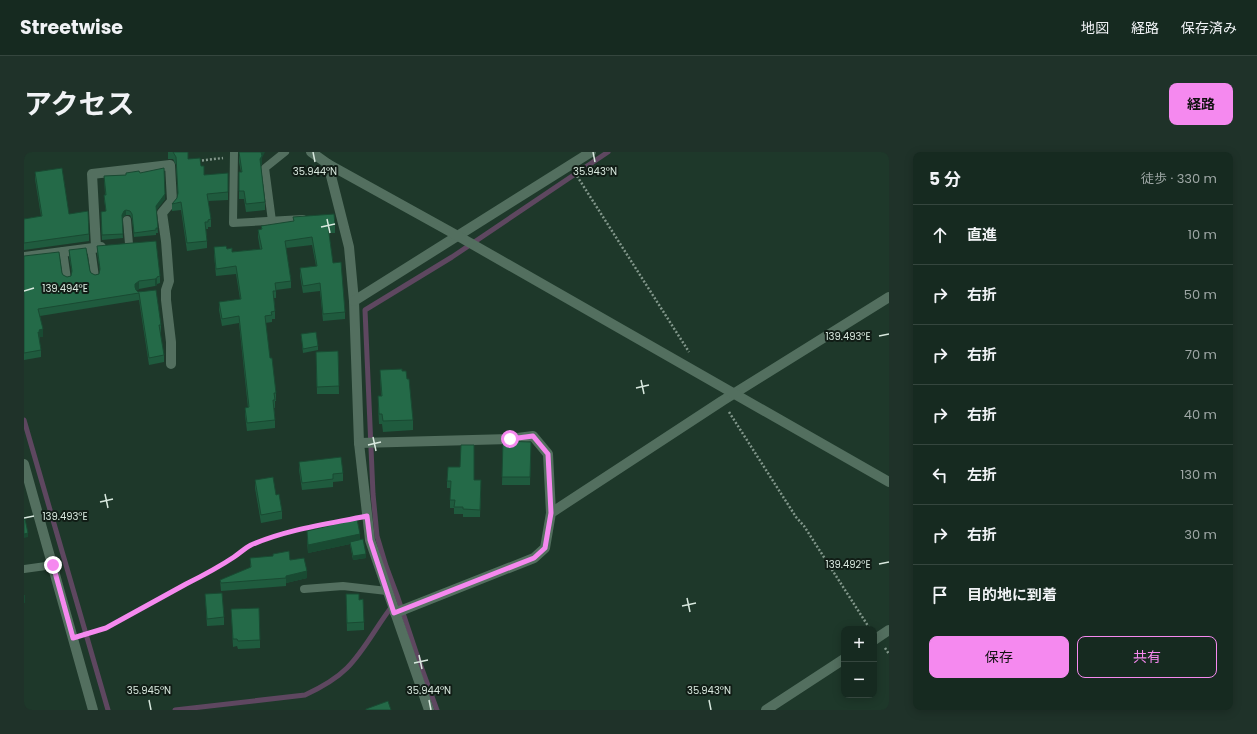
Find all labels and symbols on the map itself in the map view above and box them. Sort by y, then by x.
text: 35.944°N [293,164,337,179]
text: 35.943°N [573,164,617,179]
text: 139.494°E [42,281,88,296]
text: 139.493°E [825,329,871,344]
route start [501,430,519,448]
text: 139.493°E [42,509,88,524]
route end [44,556,62,574]
text: 139.492°E [825,557,871,572]
text: 35.945°N [127,683,171,698]
text: 35.944°N [407,683,451,698]
text: 35.943°N [687,683,731,698]

